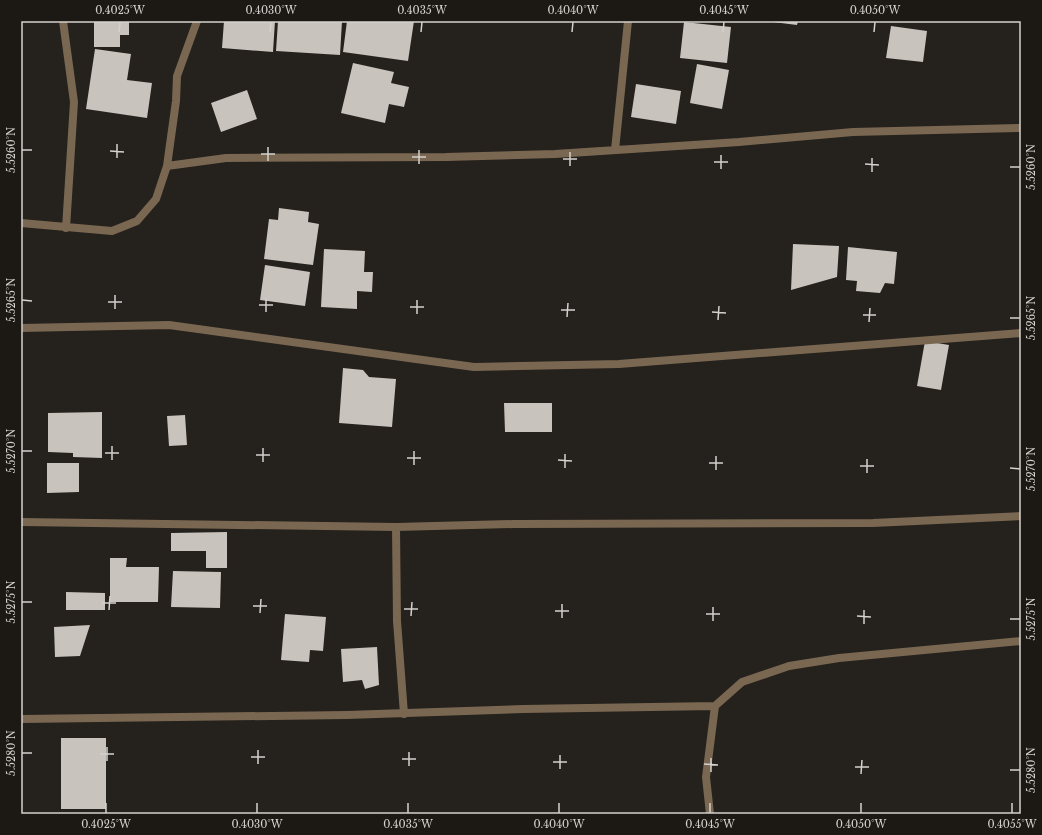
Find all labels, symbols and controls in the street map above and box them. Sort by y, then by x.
text: 0.4025°W [95,4,145,17]
text: 0.4030°W [245,4,297,17]
text: 0.4035°W [397,4,447,17]
text: 0.4040°W [548,4,599,17]
text: 0.4045°W [699,4,749,17]
text: 0.4050°W [850,4,901,17]
text: 5.5260°N [5,127,18,173]
text: 5.5260°N [1025,144,1038,190]
text: 5.5265°N [5,278,18,322]
text: 5.5265°N [1025,296,1038,340]
text: 5.5270°N [5,429,18,473]
text: 5.5270°N [1025,447,1038,491]
text: 5.5275°N [5,580,18,624]
text: 5.5275°N [1025,597,1038,641]
text: 5.5280°N [5,730,18,776]
text: 5.5280°N [1025,747,1038,793]
text: 0.4025°W [81,818,131,831]
text: 0.4030°W [231,818,283,831]
text: 0.4035°W [383,818,433,831]
text: 0.4040°W [534,818,585,831]
text: 0.4045°W [685,818,735,831]
text: 0.4050°W [836,818,887,831]
text: 0.4055°W [987,818,1037,831]

